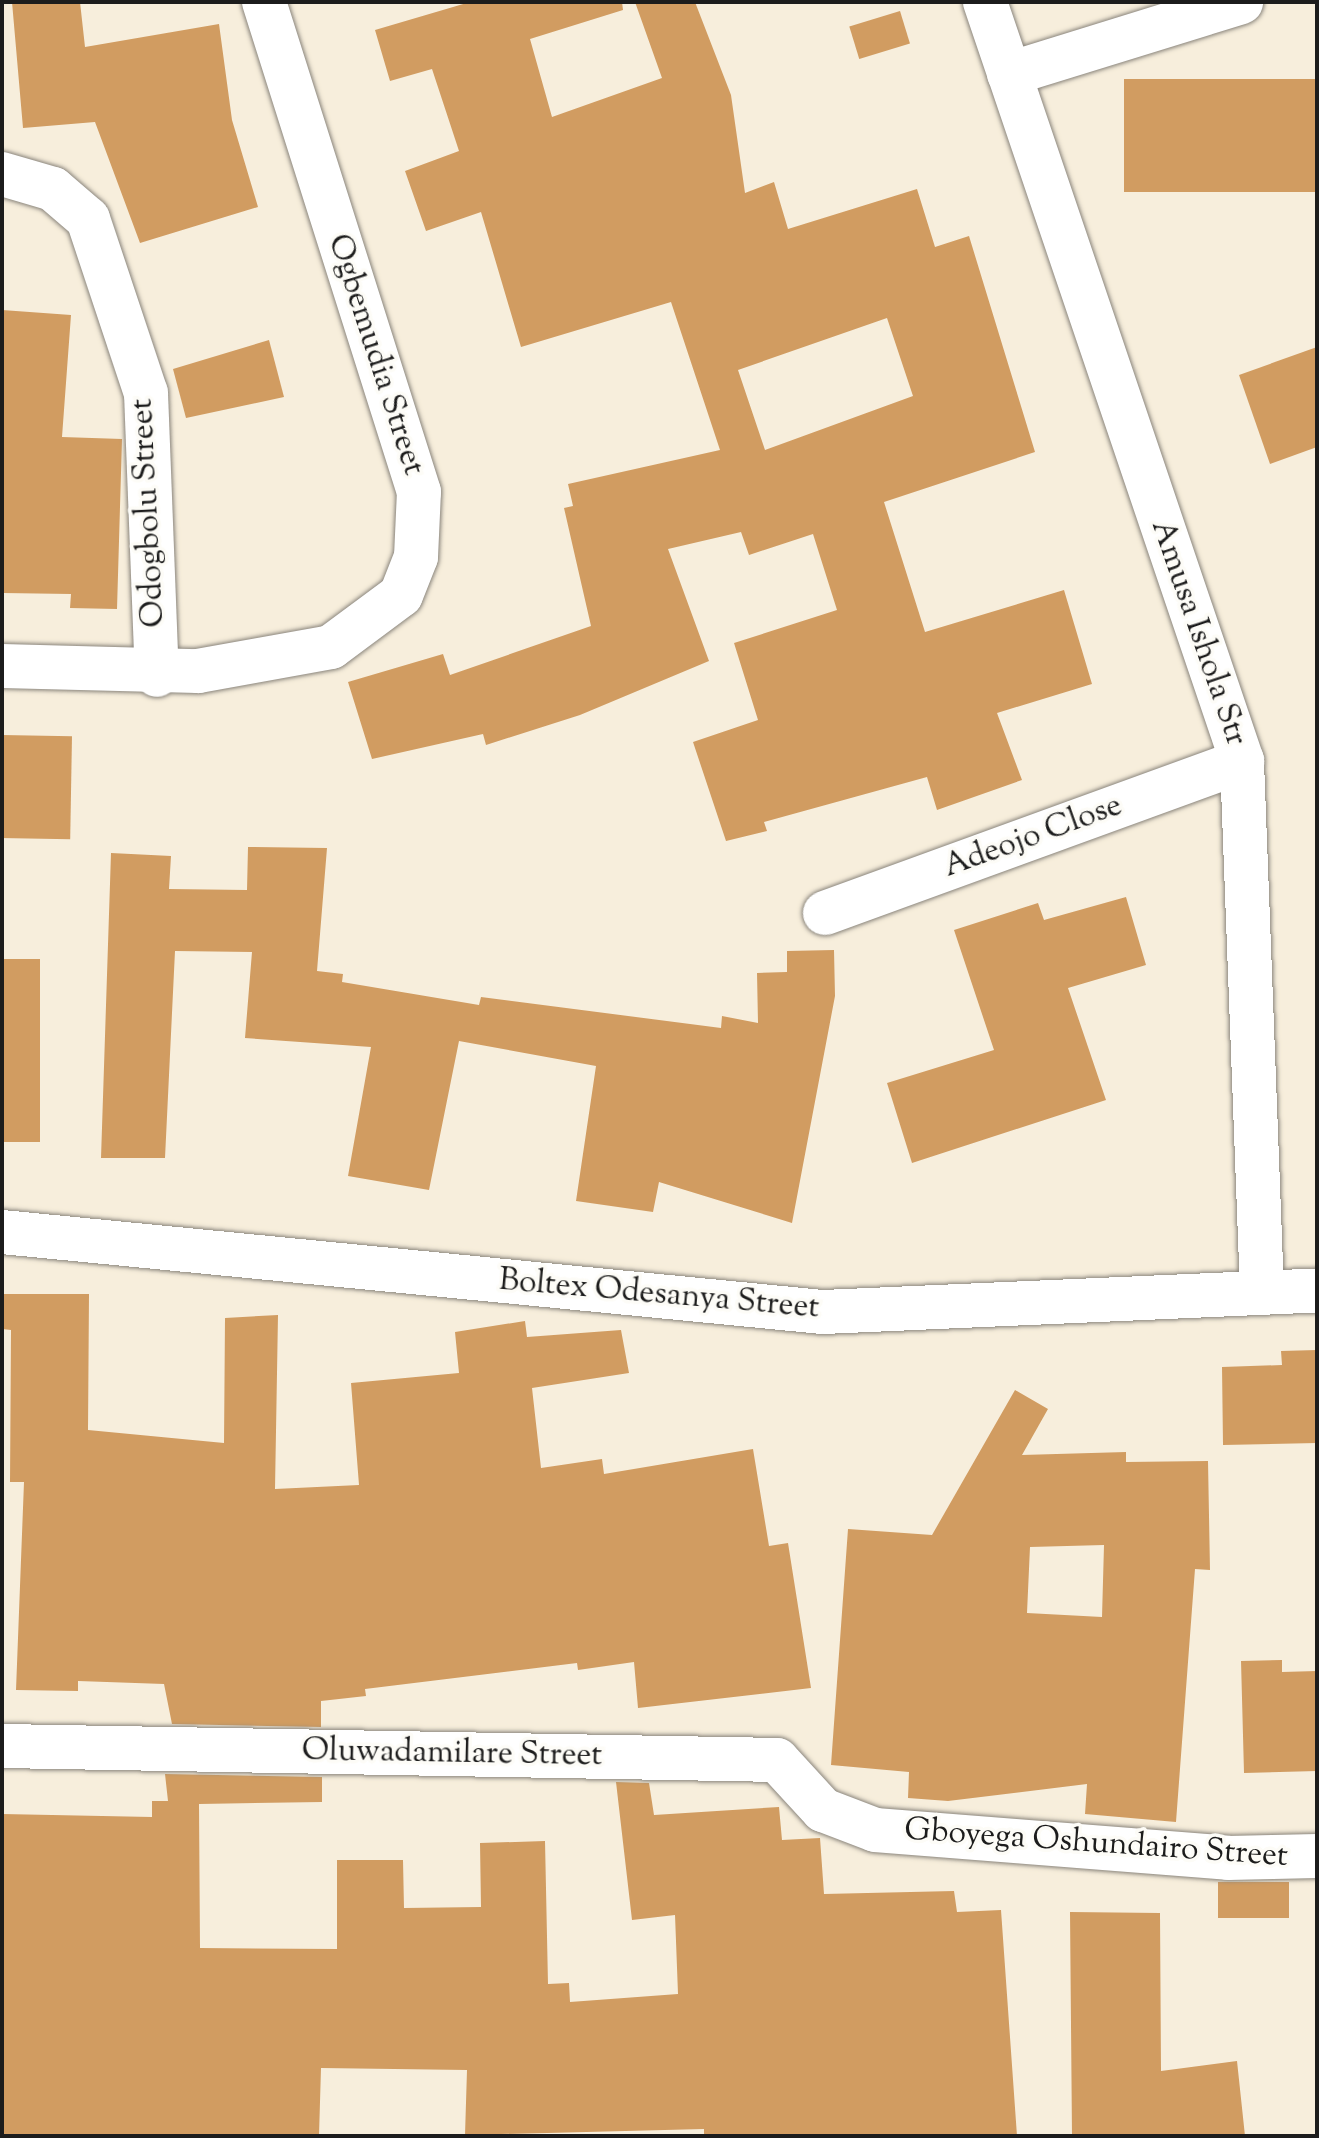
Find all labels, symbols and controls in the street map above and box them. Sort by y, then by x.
street label: Ogbemudia Street [318,230,432,480]
street label: Odogbolu Street [124,398,174,628]
street label: Amusa Ishola Str [1141,515,1255,751]
street label: Adeojo Close [939,787,1127,887]
street label: Boltex Odesanya Street [497,1262,821,1328]
street label: Oluwadamilare Street [301,1732,603,1776]
street label: Gboyega Oshundairo Street [903,1811,1289,1877]

